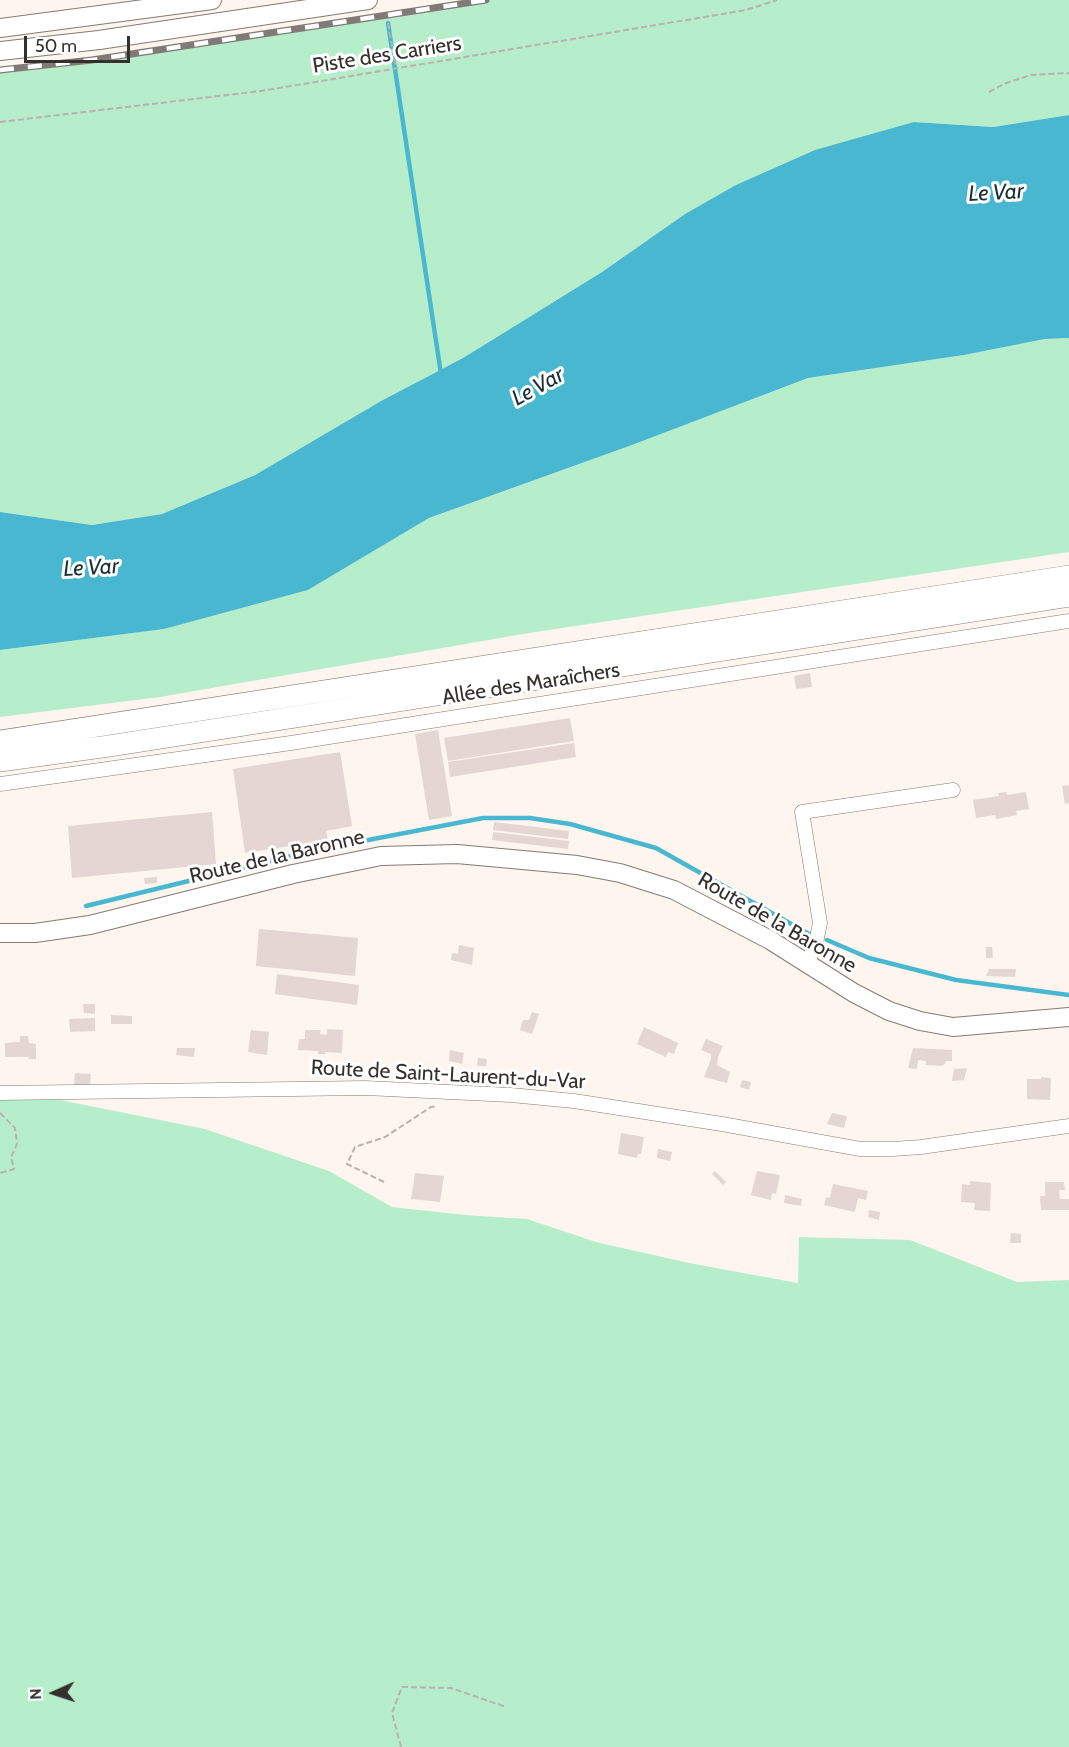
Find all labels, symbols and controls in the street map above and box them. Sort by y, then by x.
scale bar [27,24,134,62]
street label: Piste des Carriers [311,31,463,79]
text: 50 m [35,35,77,57]
water label: Le Var [968,178,1024,208]
water label: Le Var [507,362,569,412]
water label: Le Var [63,553,119,583]
street label: Allée des Maraîchers [440,658,622,710]
street label: Route de la Baronne [187,825,367,889]
street label: Route de la Baronne [693,867,861,979]
street label: Route de Saint-Laurent-du-Var [310,1055,586,1095]
north arrow [24,1663,84,1723]
text: N [26,1688,45,1700]

